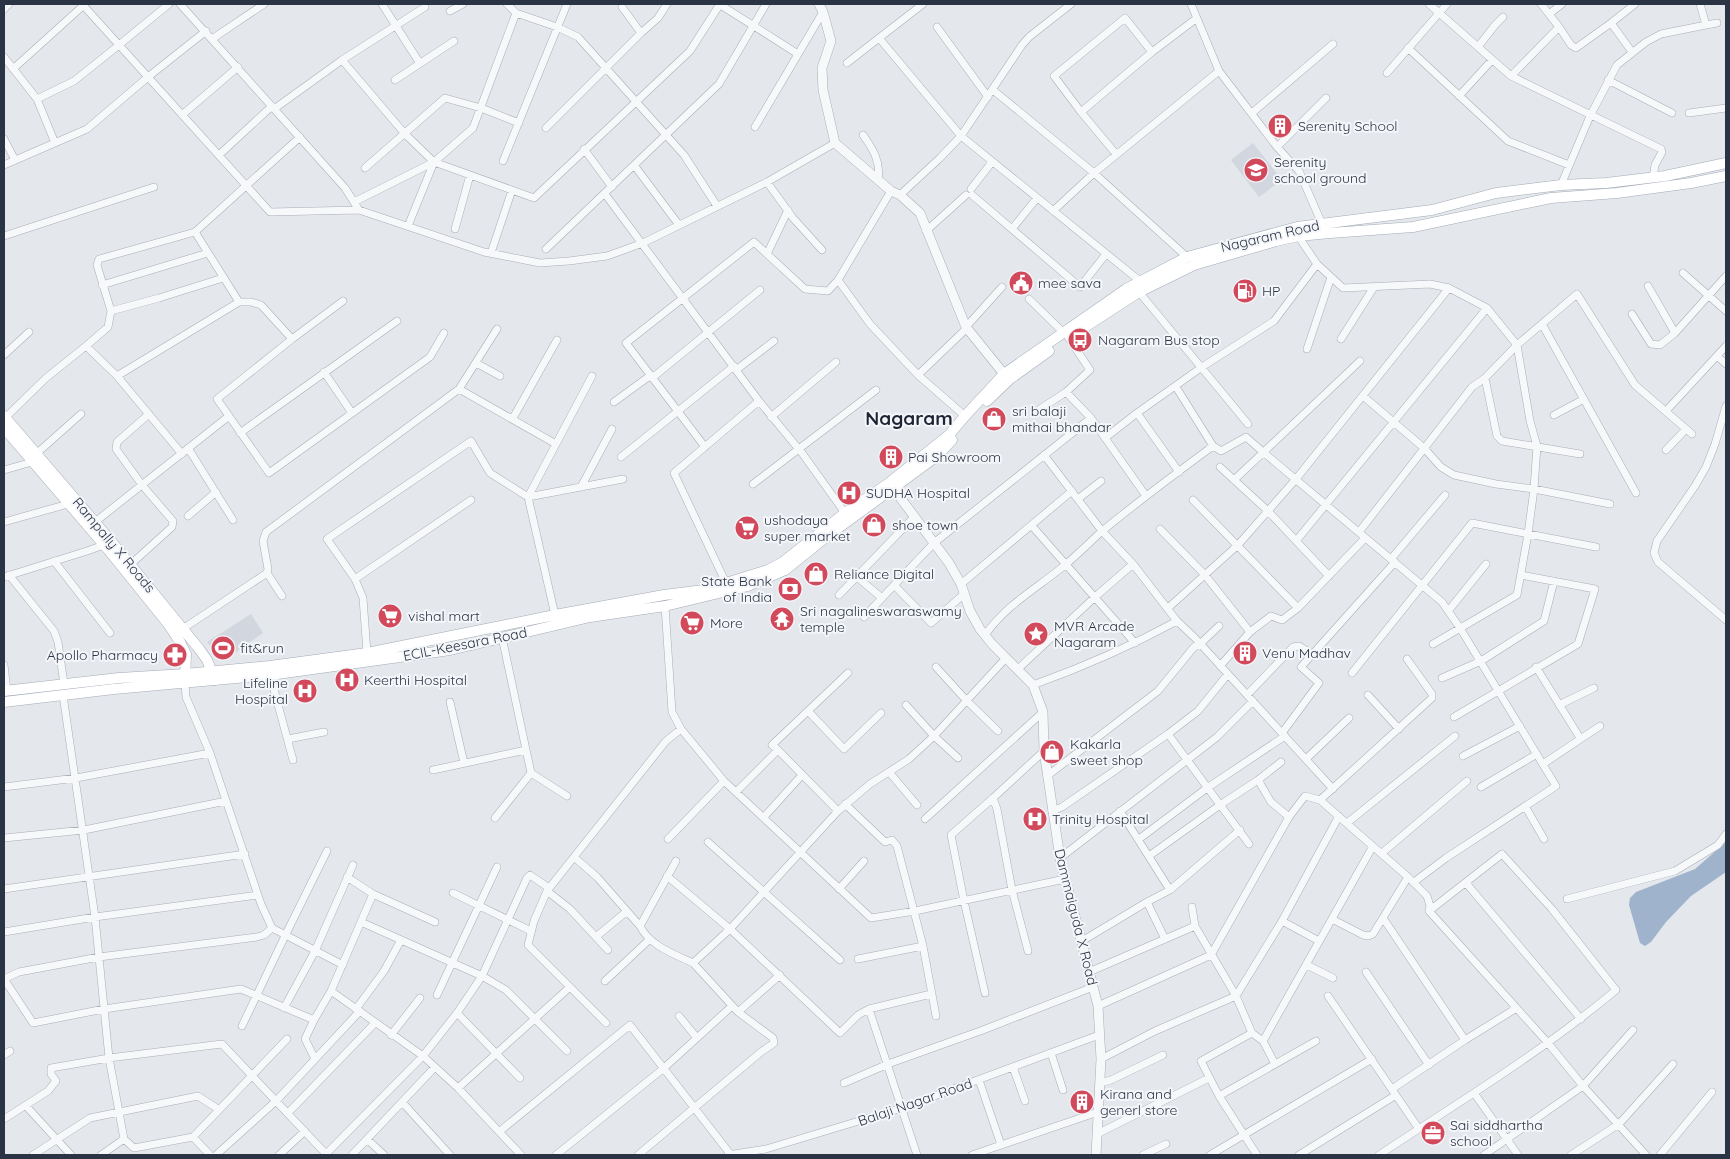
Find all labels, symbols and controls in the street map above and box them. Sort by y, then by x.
building icon: Serenity School [1267,113,1293,139]
place label: Serenity School [1298,117,1398,135]
place label: Serenity school ground [1274,153,1367,187]
school or university icon: Serenity school ground [1243,157,1269,183]
street label: Nagaram Road [1219,216,1321,256]
public building icon: mee sava [1008,270,1034,296]
place label: mee sava [1038,274,1101,292]
fuel station icon: HP [1232,278,1258,304]
place label: HP [1262,282,1280,300]
bus stop icon: Nagaram Bus stop [1067,327,1093,353]
place label: Nagaram Bus stop [1098,331,1220,349]
place label: sri balaji mithai bhandar [1012,402,1112,436]
district label: Nagaram [865,406,953,430]
shop icon: sri balaji mithai bhandar [981,406,1007,432]
building icon: Pai Showroom [878,444,904,470]
place label: Pai Showroom [908,448,1001,466]
hospital icon: SUDHA Hospital [836,480,862,506]
place label: SUDHA Hospital [866,484,970,502]
street label: Rampally X Roads [69,494,159,596]
place label: ushodaya super market [764,511,851,545]
shop icon: shoe town [861,512,887,538]
supermarket icon: ushodaya super market [734,515,760,541]
place label: shoe town [892,516,958,534]
shop icon: Reliance Digital [803,561,829,587]
place label: Reliance Digital [834,565,934,583]
place label: State Bank of India [701,572,772,606]
bank icon: State Bank of India [777,576,803,602]
place label: Sri nagalineswaraswamy temple [800,602,962,636]
supermarket icon: vishal mart [377,603,403,629]
temple icon: Sri nagalineswaraswamy temple [769,606,795,632]
place label: vishal mart [408,607,480,625]
supermarket icon: More [679,610,705,636]
place label: More [710,614,743,632]
place label: MVR Arcade Nagaram [1054,617,1134,651]
place icon: MVR Arcade Nagaram [1023,621,1049,647]
street label: ECIL-Keesara Road [401,623,529,665]
sports icon: fit&run [210,635,236,661]
place label: fit&run [240,639,284,657]
building icon: Venu Madhav [1232,640,1258,666]
pharmacy icon: Apollo Pharmacy [162,642,188,668]
place label: Venu Madhav [1262,644,1351,662]
place label: Apollo Pharmacy [47,646,158,664]
hospital icon: Keerthi Hospital [334,667,360,693]
place label: Keerthi Hospital [364,671,467,689]
place label: Lifeline Hospital [235,674,288,708]
hospital icon: Lifeline Hospital [292,678,318,704]
place label: Kakarla sweet shop [1070,735,1143,769]
shop icon: Kakarla sweet shop [1039,739,1065,765]
hospital icon: Trinity Hospital [1022,806,1048,832]
place label: Trinity Hospital [1052,810,1149,828]
street label: Dammaiguda X Road [1050,847,1102,987]
street label: Balaji Nagar Road [855,1074,975,1130]
place label: Kirana and generl store [1100,1085,1178,1119]
building icon: Kirana and generl store [1069,1089,1095,1115]
place label: Sai siddhartha school [1450,1116,1543,1150]
office icon: Sai siddhartha school [1420,1120,1446,1146]

